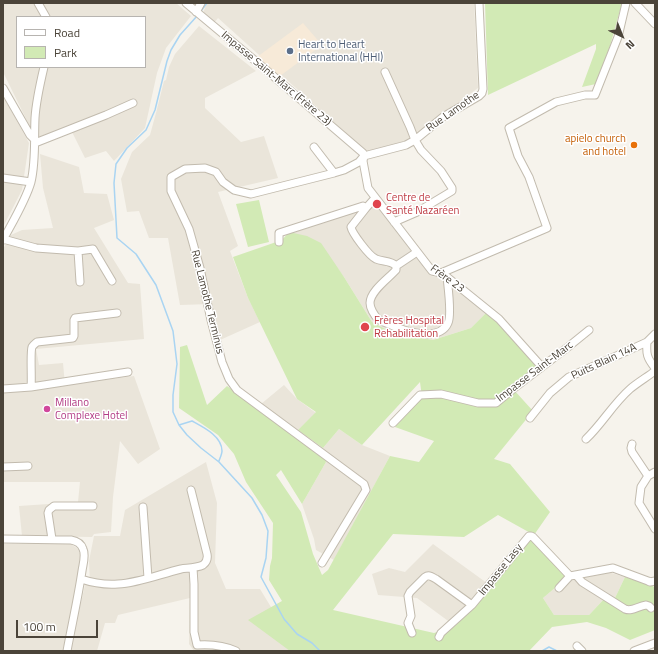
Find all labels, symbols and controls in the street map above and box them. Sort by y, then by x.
legend [16,16,146,68]
north arrow [602,16,642,56]
text: Road [54,23,80,42]
street label: Impasse Saint-Marc (Frère 23) [218,29,334,129]
text: N [622,36,638,53]
place label: Heart to Heart International (HHI) [298,38,383,64]
text: Park [54,43,77,62]
marker: Heart to Heart International (HHI) [285,46,295,56]
street label: Rue Lamothe [424,89,482,135]
place label: apielo church and hotel [565,132,626,158]
marker: apielo church and hotel [629,140,639,150]
place label: Centre de Santé Nazaréen [386,191,459,217]
marker: Centre de Santé Nazaréen [371,198,383,210]
street label: Rue Lamothe Terminus [188,249,226,355]
street label: Frère 23 [427,262,467,296]
place label: Frères Hospital Rehabilitation [374,314,444,340]
marker: Frères Hospital Rehabilitation [359,321,371,333]
street label: Impasse Saint-Marc [494,339,576,405]
street label: Puits Blain 14A [569,341,639,383]
place label: Millano Complexe Hotel [55,396,128,422]
marker: Millano Complexe Hotel [42,404,52,414]
street label: Impasse Lasy [476,542,526,598]
scale bar [18,612,100,638]
text: 100 m [23,617,56,636]

